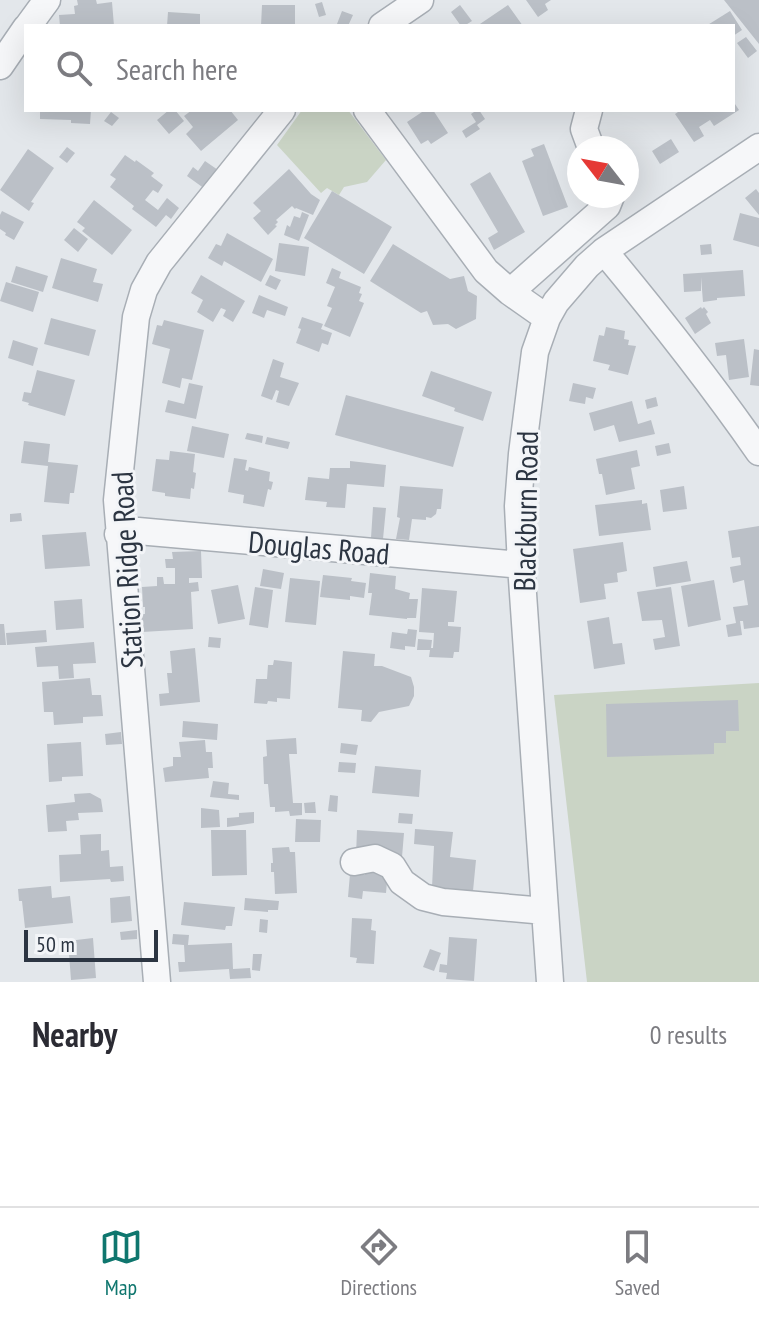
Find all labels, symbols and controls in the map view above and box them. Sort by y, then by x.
search box [24,24,735,112]
icon: search [52,46,96,90]
text: Search here [116,49,238,88]
north arrow [567,136,639,208]
street label: Blackburn Road [504,430,546,592]
street label: Station Ridge Road [101,471,151,669]
street label: Douglas Road [247,521,391,573]
scale bar [24,926,158,962]
text: 50 m [36,930,75,958]
text: Nearby [32,1012,117,1056]
text: 0 results [650,1018,727,1051]
tab: Map [99,1225,143,1301]
tab: Directions [341,1225,417,1301]
tab: Saved [615,1225,660,1301]

